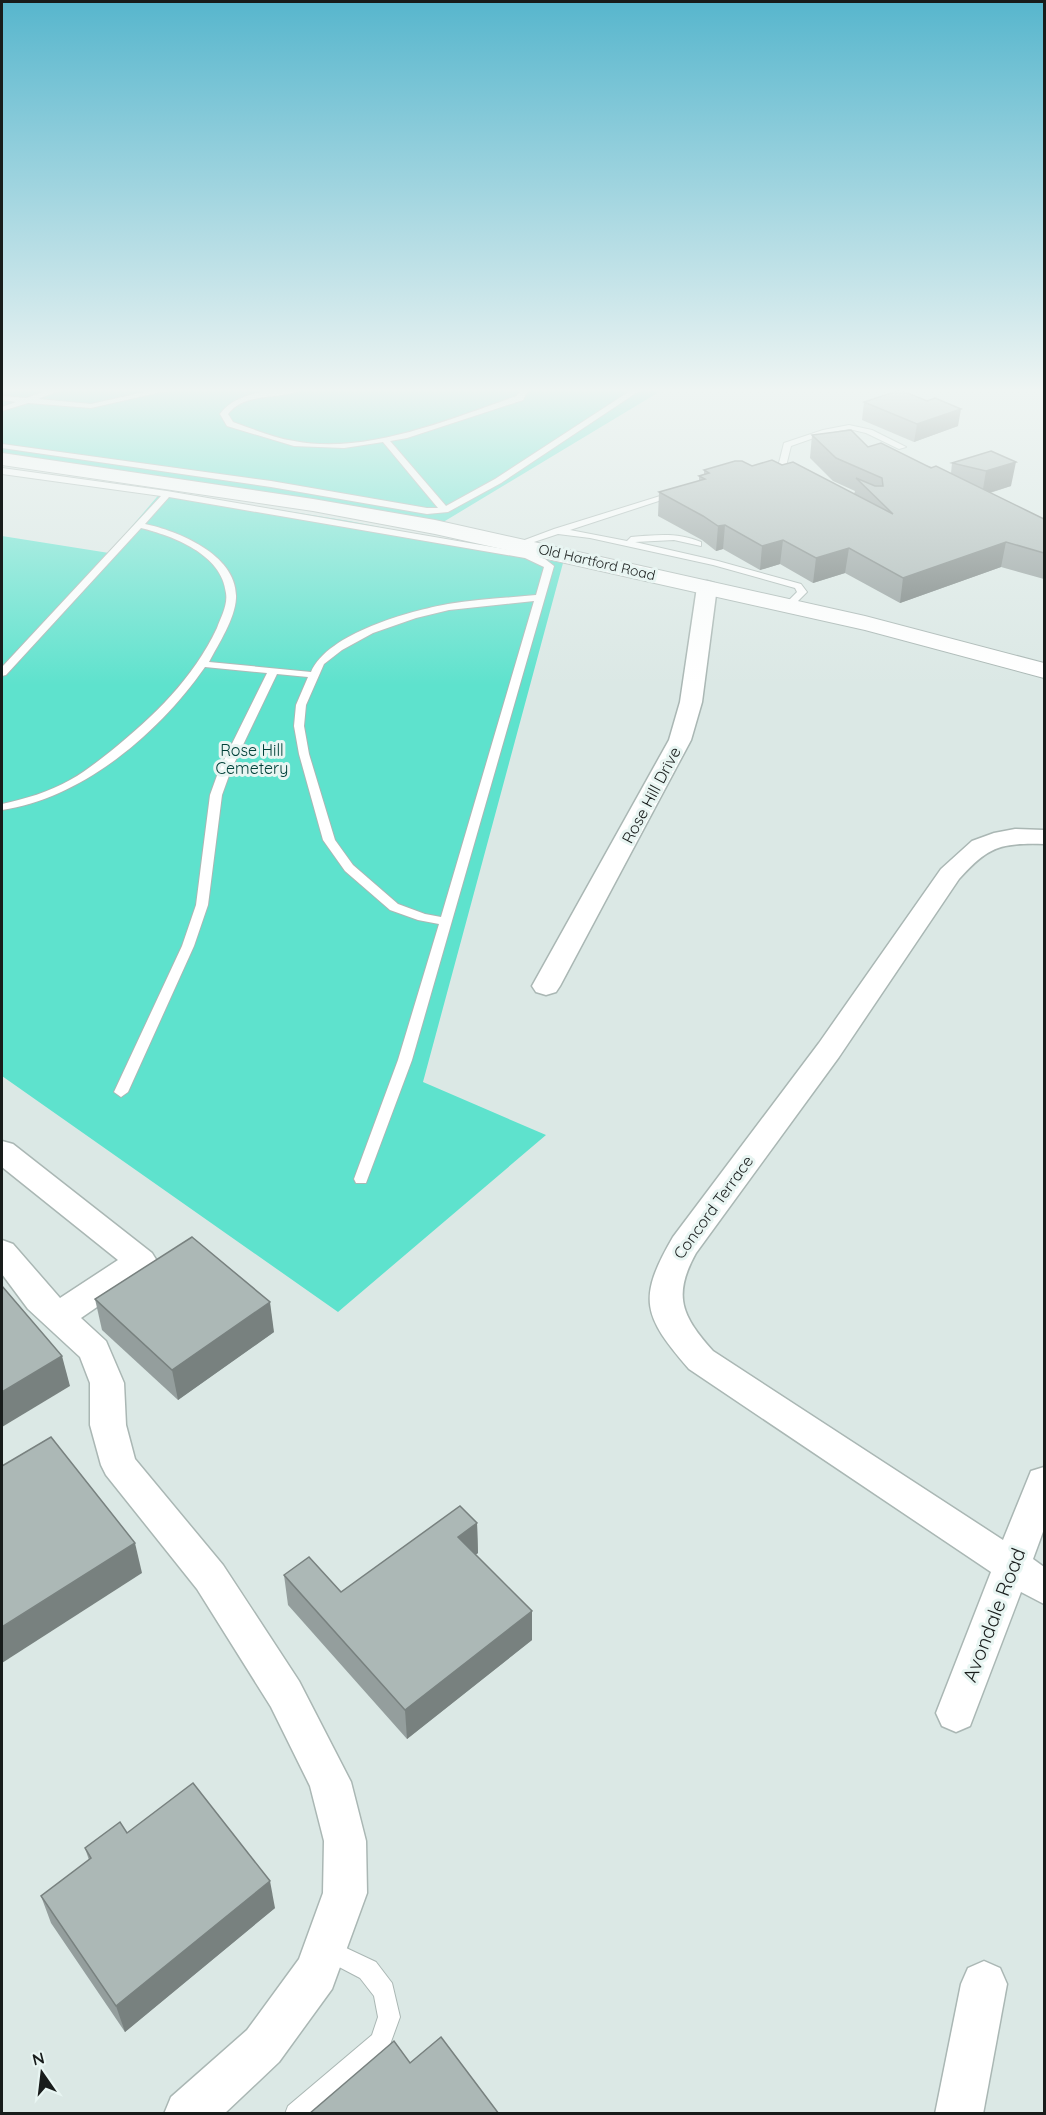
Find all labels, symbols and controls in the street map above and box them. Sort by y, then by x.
street label: Old Hartford Road [537,540,657,584]
park label: Rose Hill Cemetery [216,740,288,778]
street label: Rose Hill Drive [617,743,685,847]
street label: Concord Terrace [669,1151,757,1263]
street label: Avondale Road [957,1544,1031,1685]
north arrow [12,2043,72,2103]
text: N [30,2047,46,2070]

